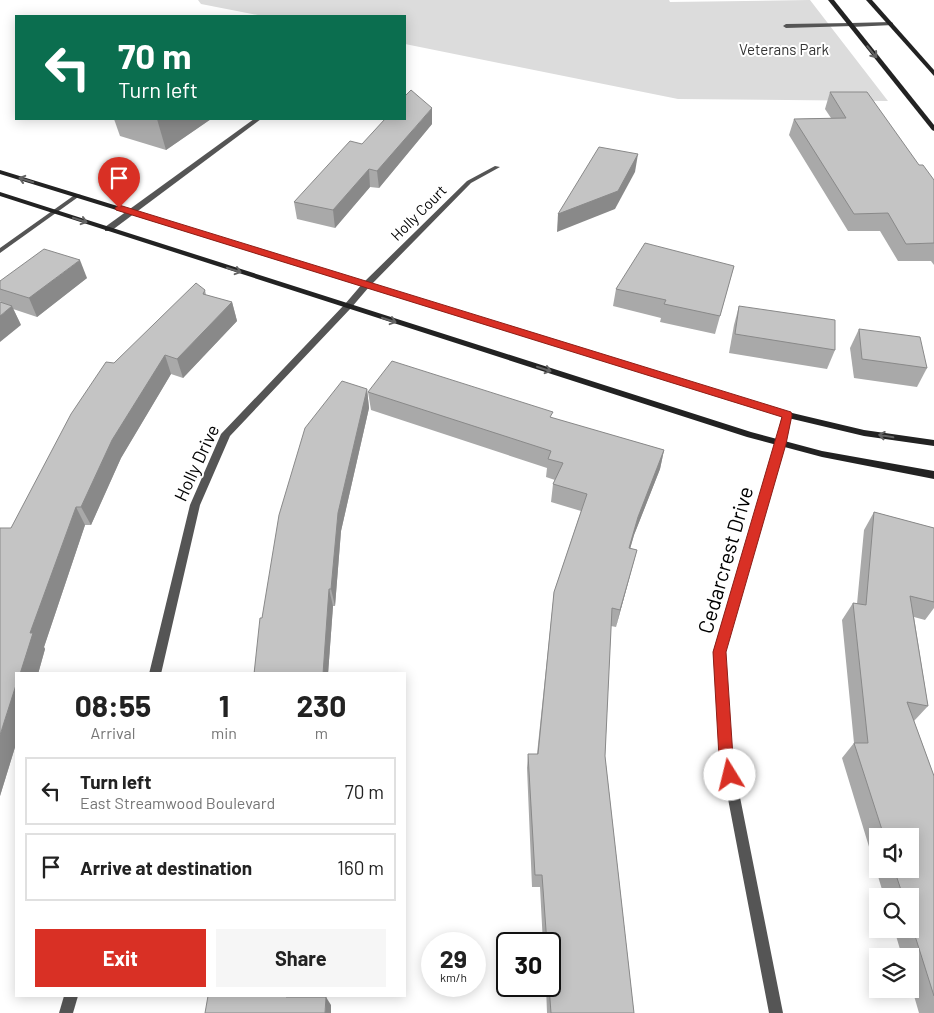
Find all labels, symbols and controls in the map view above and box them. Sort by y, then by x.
text: 70 m [118,34,192,76]
icon: left [35,35,100,100]
park label: Veterans Park [739,40,830,58]
one-way arrow [867,45,878,58]
text: Turn left [118,76,198,102]
pin [98,157,140,208]
icon: arrive [105,164,133,192]
one-way arrow [19,174,35,184]
street label: Holly Court [387,181,450,244]
one-way arrow [71,216,87,226]
one-way arrow [226,266,242,275]
one-way arrow [381,315,397,325]
one-way arrow [535,365,551,375]
street label: Holly Drive [169,421,223,504]
one-way arrow [878,431,894,441]
street label: Cedarcrest Drive [692,483,758,636]
text: 08:55 [75,687,151,723]
text: 1 [219,687,229,723]
text: 230 [297,687,346,723]
text: Arrival [91,723,135,742]
text: min [211,723,237,742]
text: m [315,723,328,742]
position arrow [703,748,755,800]
text: Turn left [80,770,151,793]
icon: left [37,777,65,805]
text: 70 m [345,780,384,803]
text: East Streamwood Boulevard [80,793,275,812]
map controls [869,828,919,998]
button: sound [869,828,919,878]
icon: arrive [37,853,65,881]
text: Arrive at destination [80,856,252,879]
text: 160 m [337,856,384,879]
button: search [869,888,919,938]
button: Exit [35,929,206,987]
button: Share [216,929,386,987]
speed limit sign: 30 [496,932,561,997]
text: 29 [440,943,467,973]
button: layers [869,948,919,998]
text: km/h [440,970,467,984]

